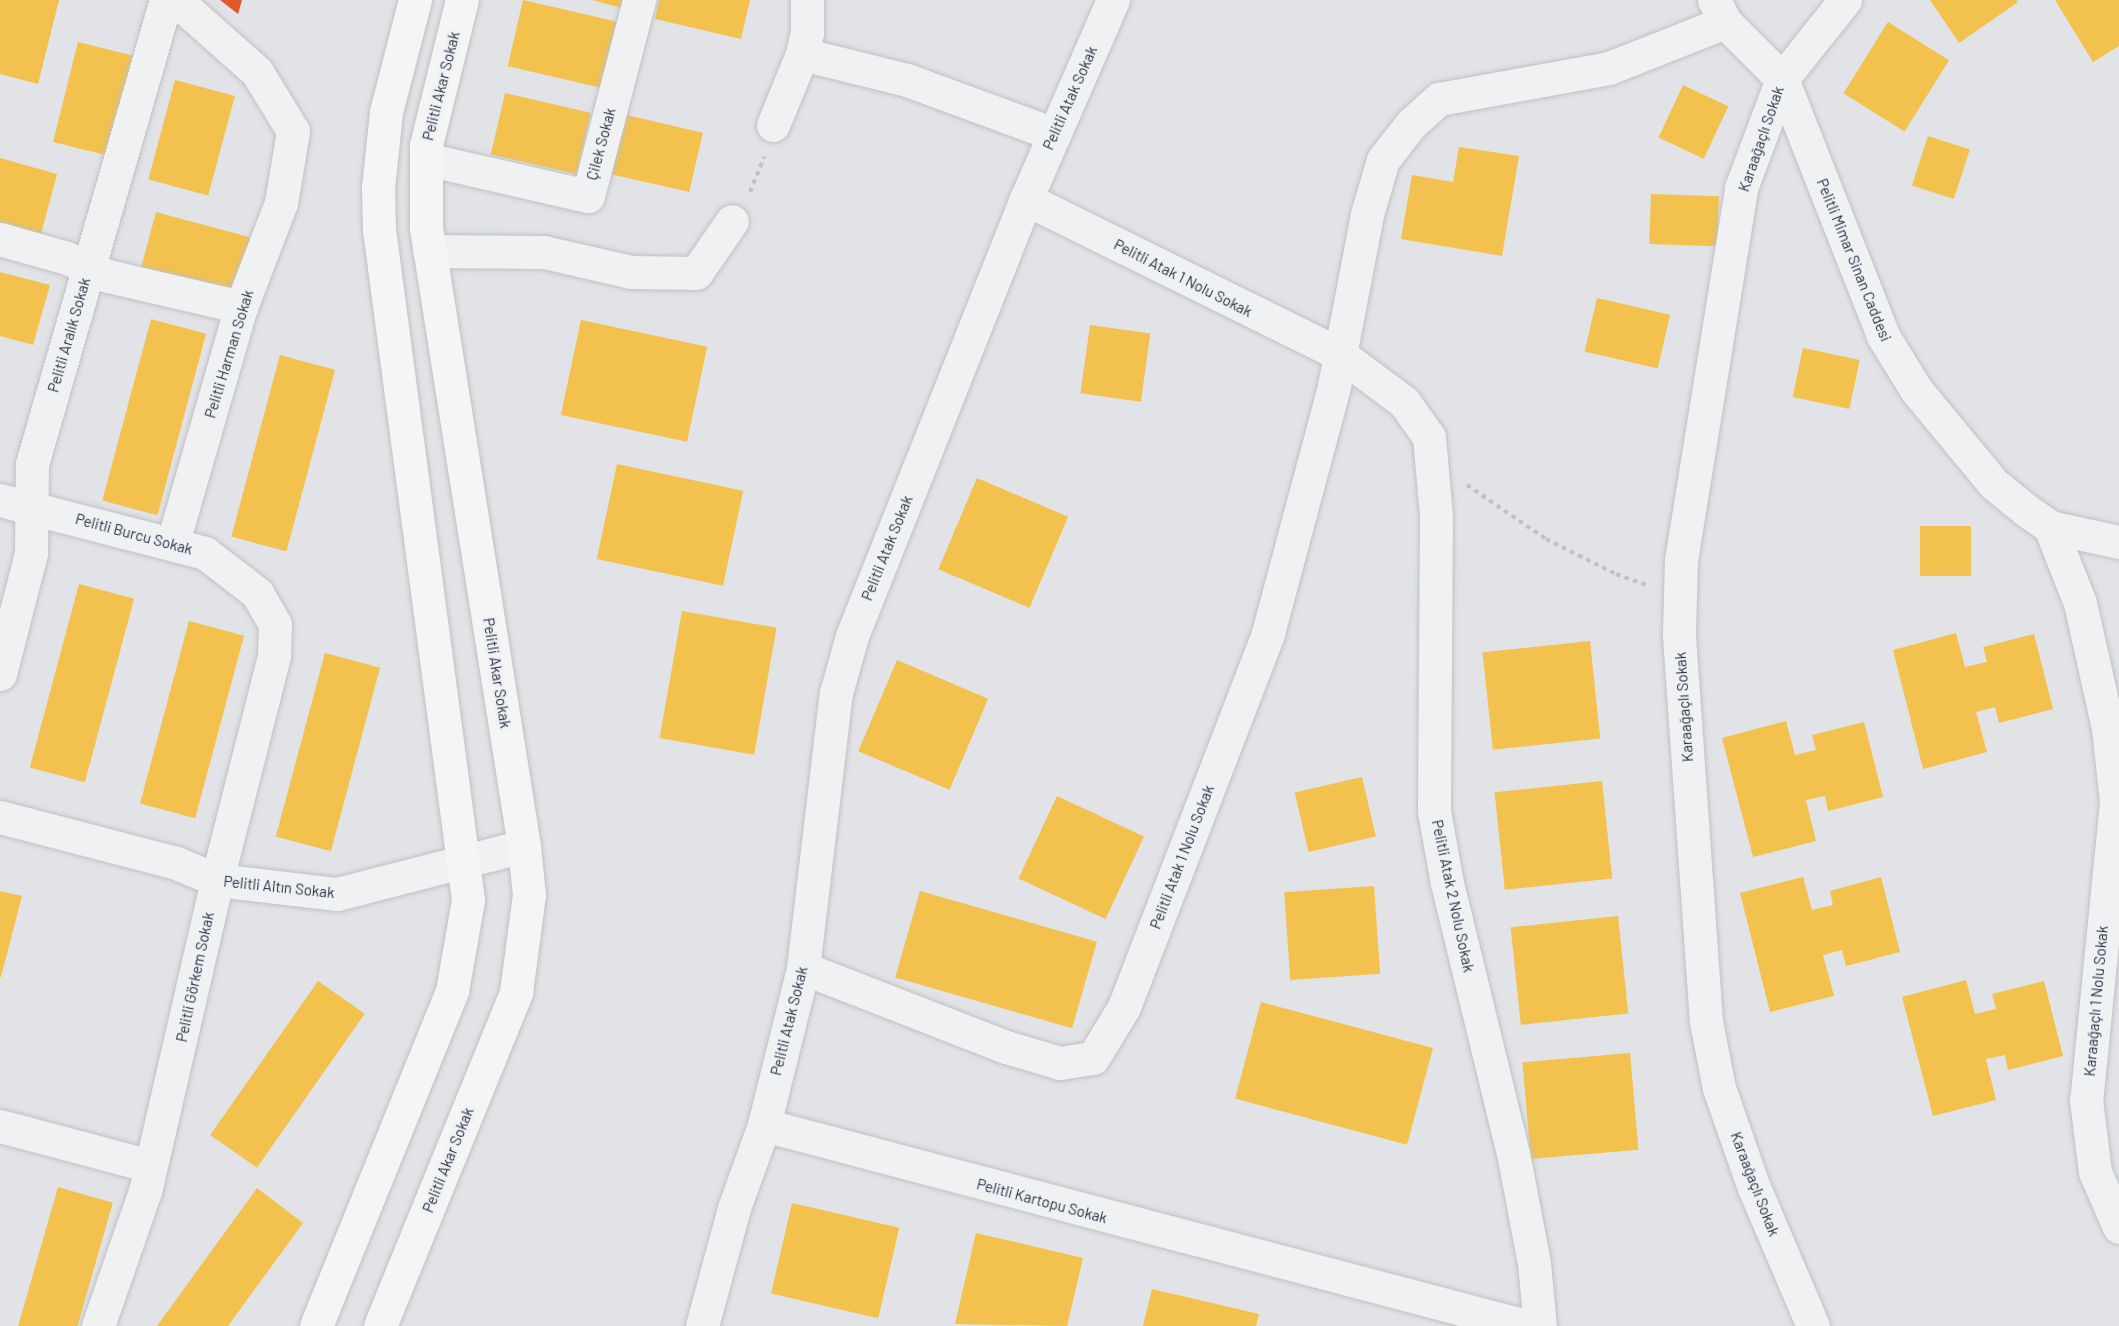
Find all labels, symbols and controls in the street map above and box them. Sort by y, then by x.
street label: Pelitli Akar Sokak [419,30,463,142]
street label: Pelitli Atak Sokak [1039,43,1101,153]
street label: Karaağaçlı Sokak [1735,84,1787,194]
street label: Çilek Sokak [583,106,619,182]
street label: Pelitli Mimar Sinan Caddesi [1813,176,1895,344]
street label: Pelitli Atak 1 Nolu Sokak [1111,235,1255,321]
street label: Pelitli Aralık Sokak [44,276,94,394]
street label: Pelitli Harman Sokak [201,288,257,420]
street label: Pelitli Atak Sokak [858,493,916,603]
street label: Pelitli Burcu Sokak [73,510,195,558]
street label: Pelitli Akar Sokak [479,616,515,730]
street label: Karaağaçlı Sokak [1671,651,1697,763]
street label: Pelitli Atak 1 Nolu Sokak [1146,782,1218,932]
street label: Pelitli Atak 2 Nolu Sokak [1428,818,1478,974]
street label: Pelitli Altın Sokak [223,872,335,902]
street label: Pelitli Görkem Sokak [172,910,218,1044]
street label: Karaağaçlı 1 Nolu Sokak [2080,925,2112,1077]
street label: Pelitli Atak Sokak [767,965,811,1077]
street label: Pelitli Akar Sokak [419,1105,477,1215]
street label: Karaağaçlı Sokak [1727,1129,1783,1239]
street label: Pelitli Kartopu Sokak [975,1175,1109,1227]

